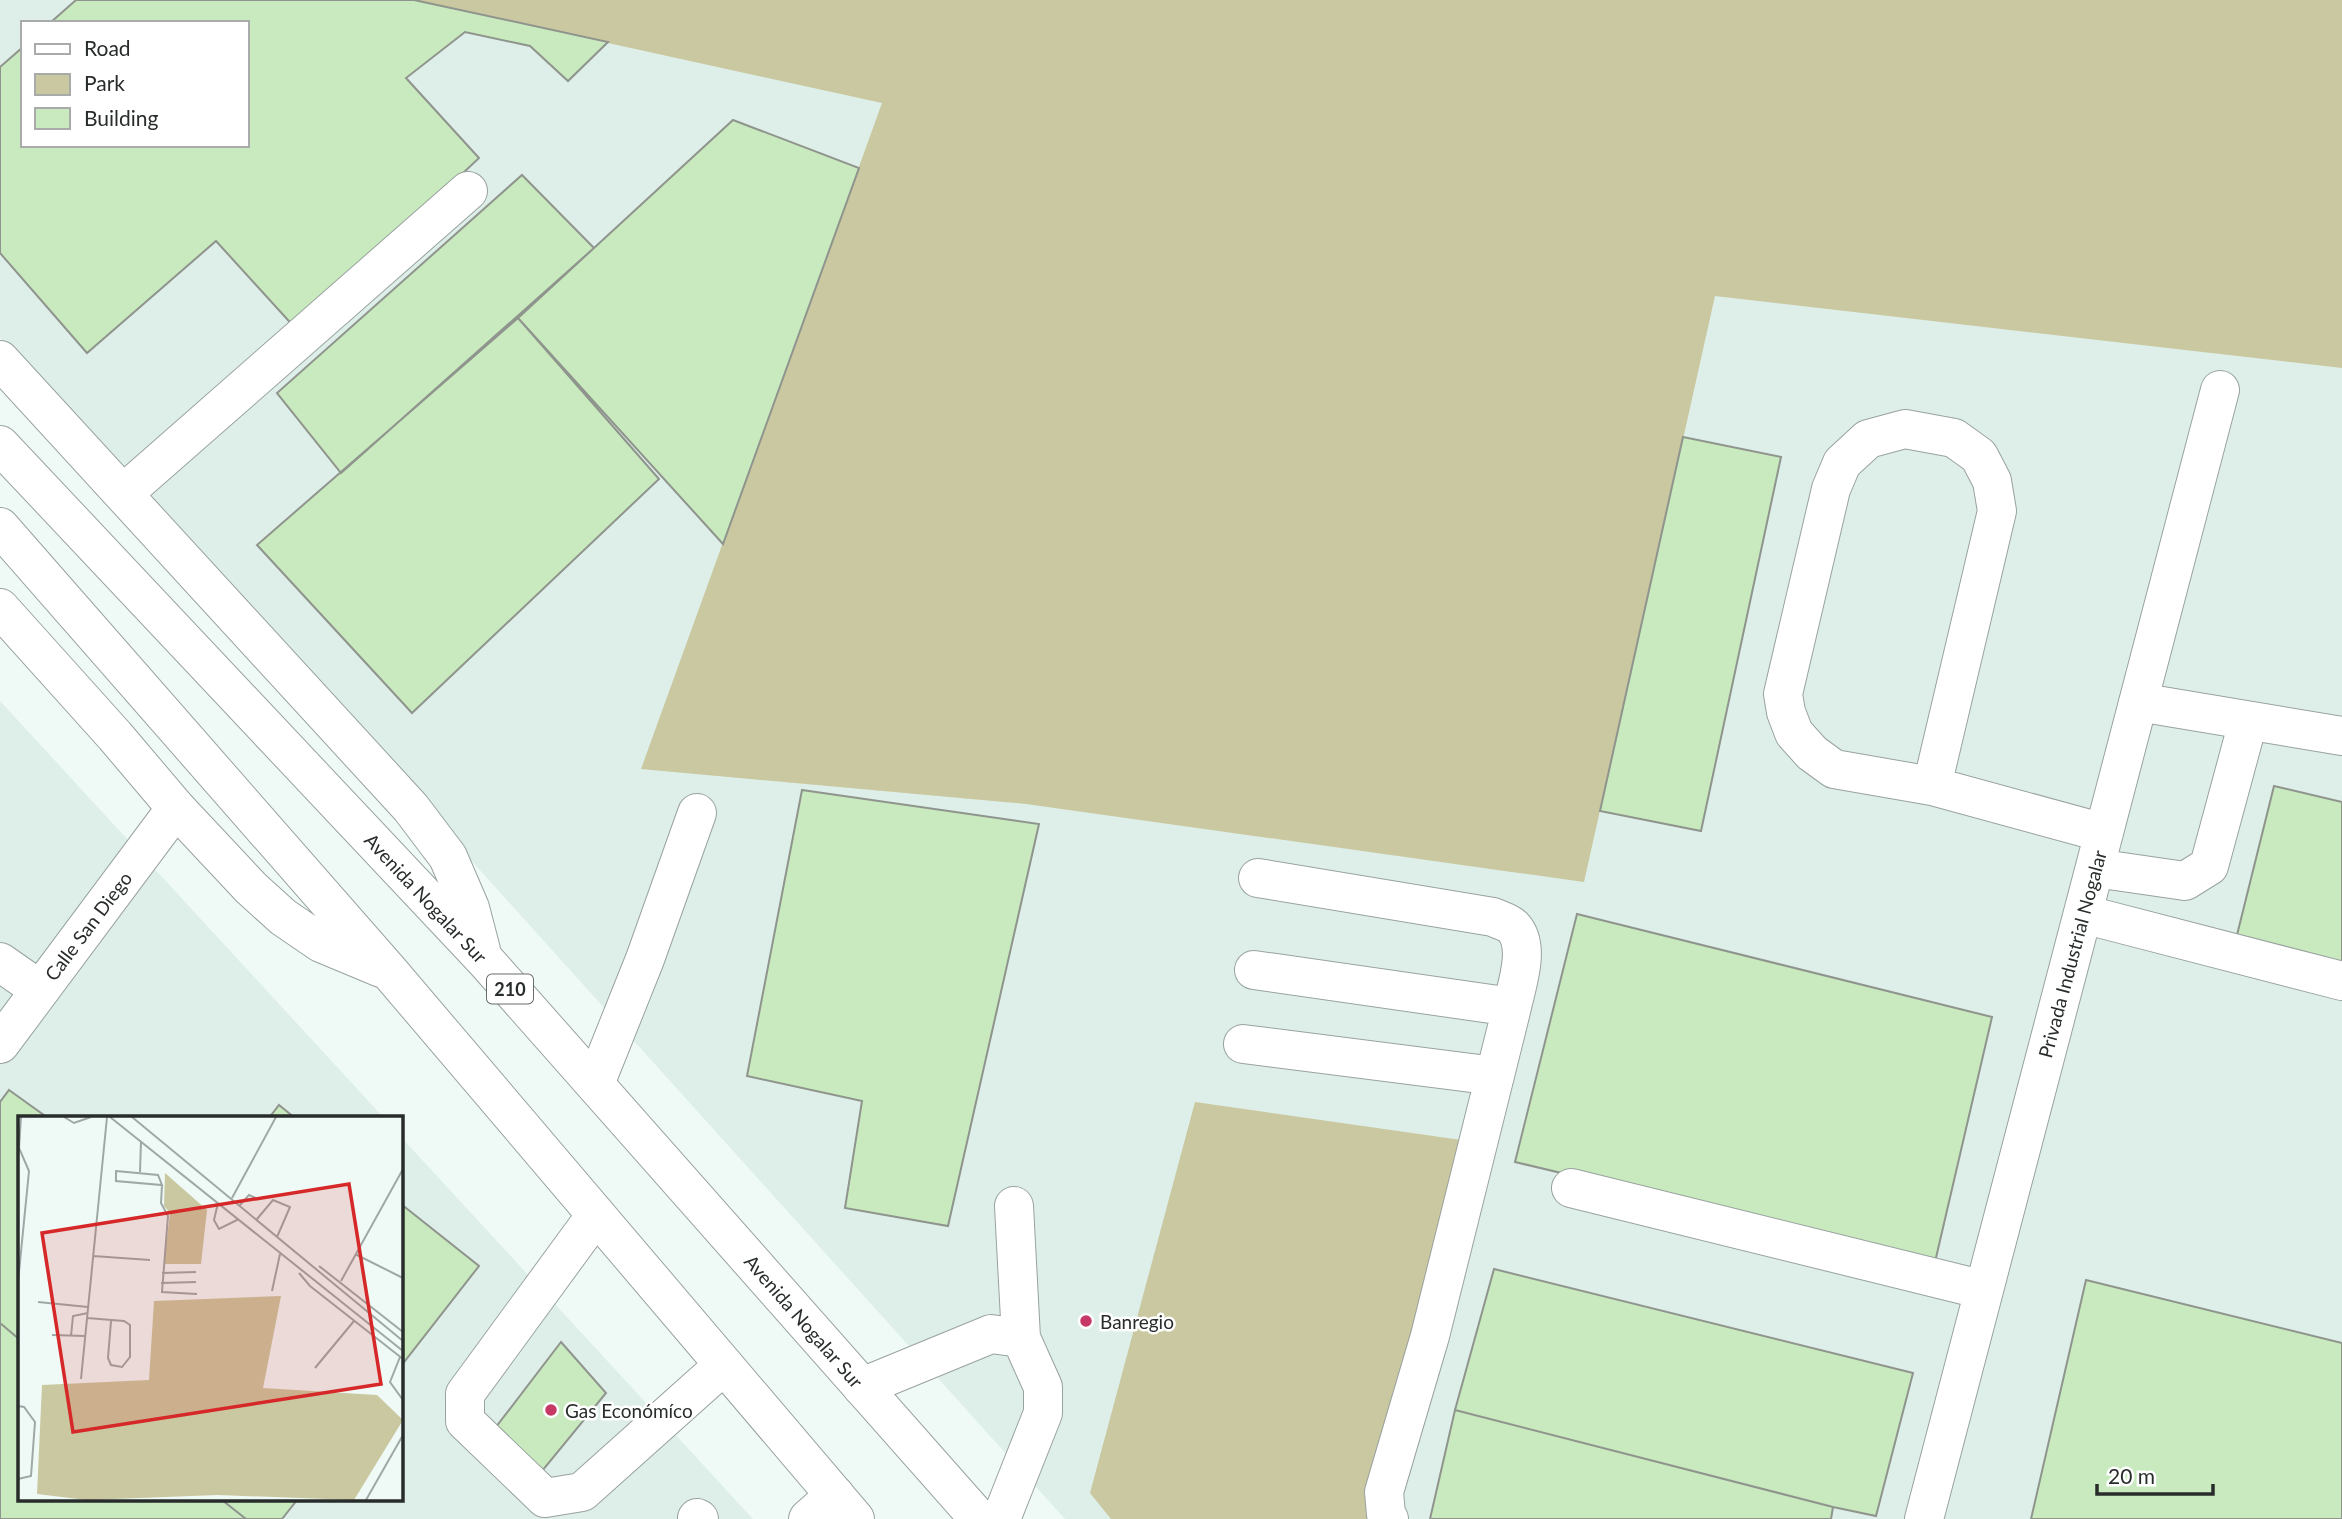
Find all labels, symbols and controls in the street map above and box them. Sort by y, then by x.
legend [21,21,248,147]
text: Road [84,35,131,60]
text: Park [84,70,125,95]
text: Building [84,105,159,130]
street label: Avenida Nogalar Sur [360,828,492,968]
street label: Privada Industrial Nogalar [2033,848,2111,1060]
street label: Calle San Diego [40,867,136,985]
road number: 210 [487,974,533,1004]
inset map [18,1116,402,1502]
street label: Avenida Nogalar Sur [740,1250,868,1392]
place label: Banregio [1100,1310,1174,1333]
marker: Banregio [1078,1313,1094,1329]
place label: Gas Económíco [565,1399,693,1422]
marker: Gas Económíco [543,1402,559,1418]
scale bar [2097,1452,2212,1496]
text: 20 m [2108,1463,2155,1488]

